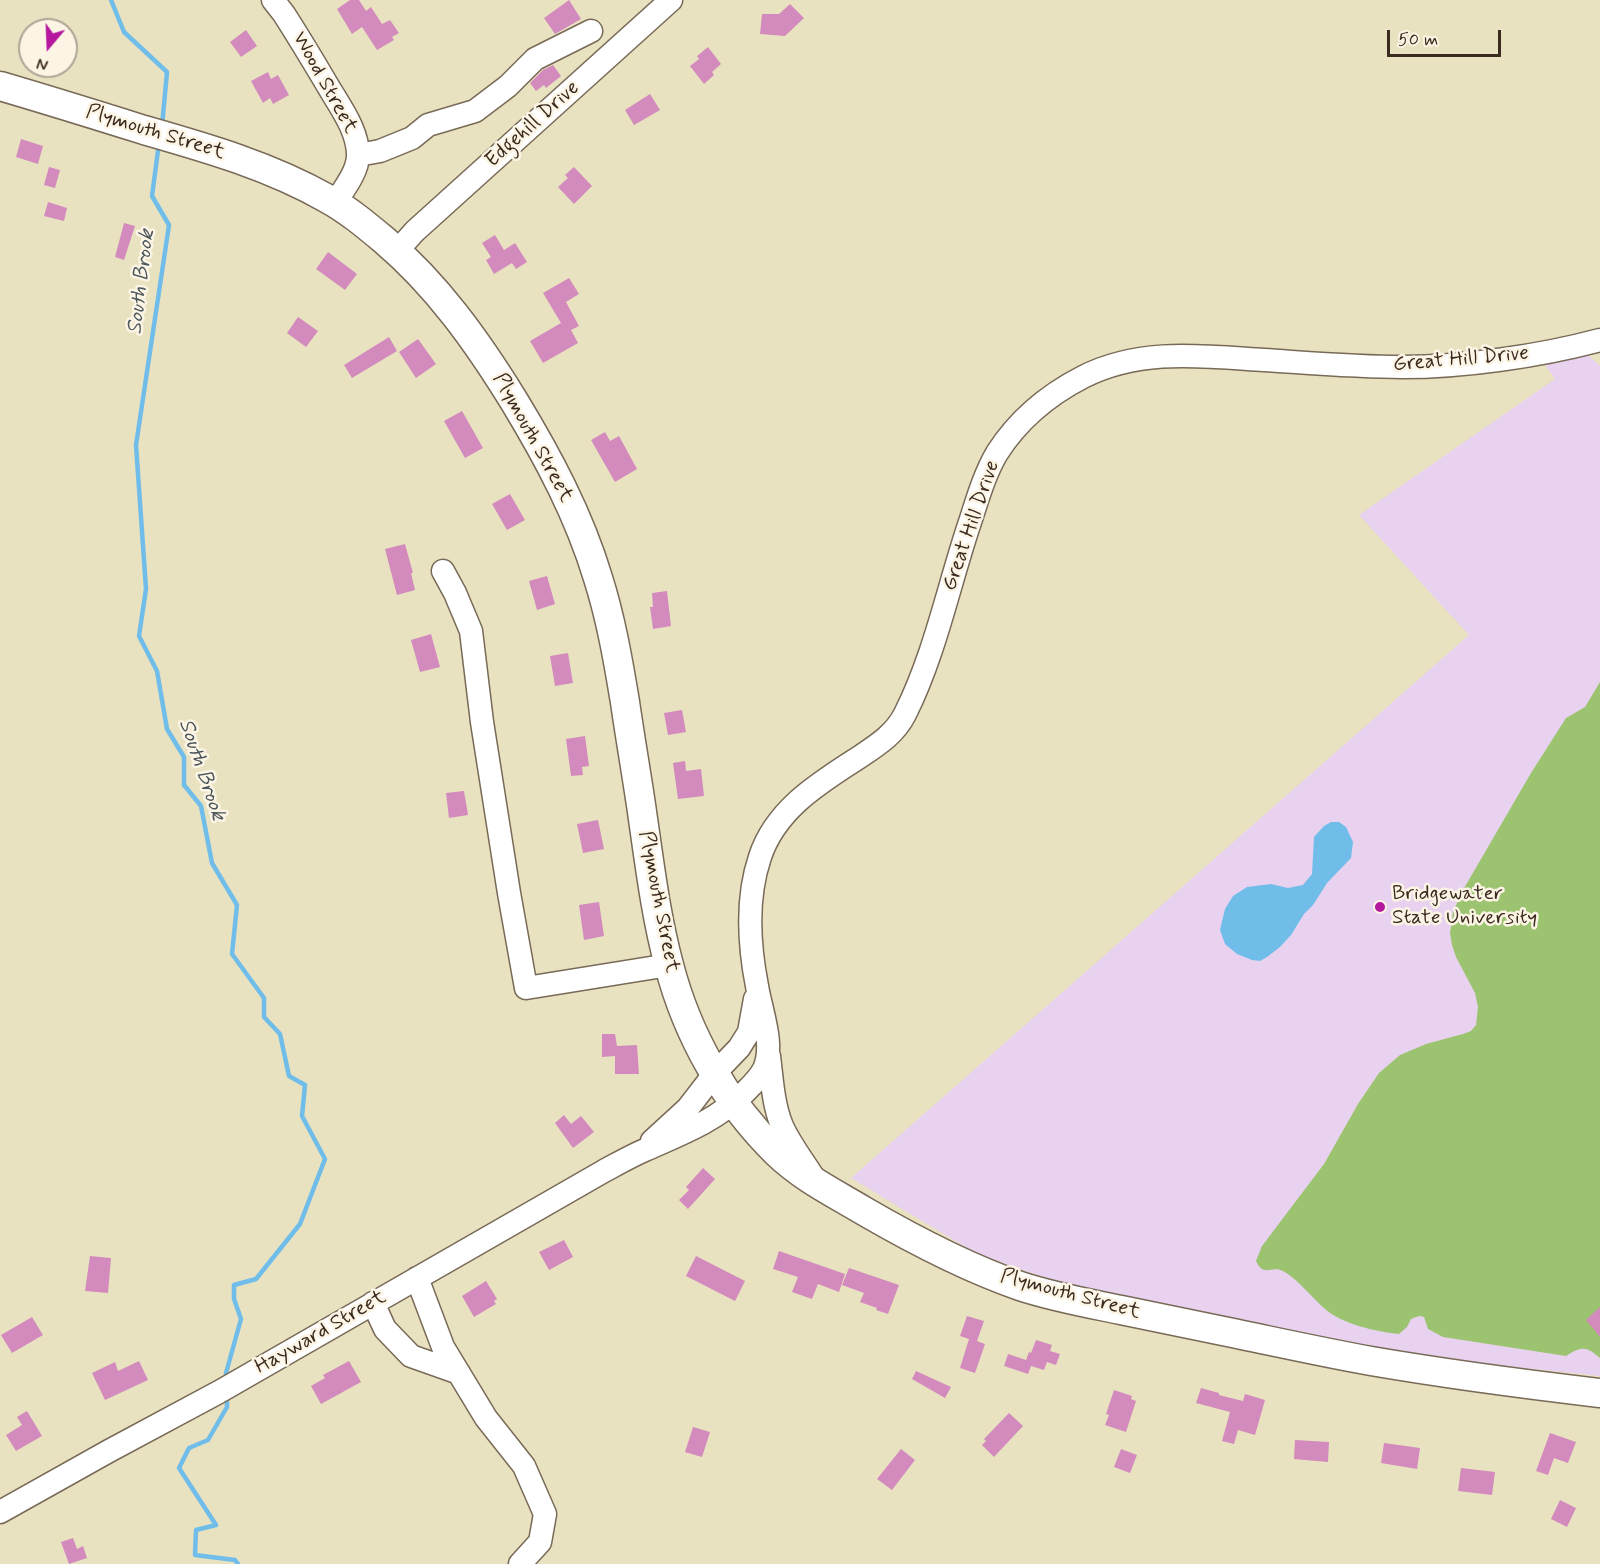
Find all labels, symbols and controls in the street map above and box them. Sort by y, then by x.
north arrow [18,18,78,78]
scale bar [1390,18,1504,56]
street label: Wood Street [286,28,362,138]
text: 50 m [1398,28,1438,52]
text: N [34,52,51,75]
street label: Edgehill Drive [481,76,585,174]
street label: Plymouth Street [83,100,227,166]
water label: South Brook [122,228,162,336]
street label: Great Hill Drive [1392,342,1530,378]
street label: Plymouth Street [486,369,578,507]
street label: Great Hill Drive [938,458,1006,594]
water label: South Brook [171,716,231,824]
street label: Plymouth Street [632,829,684,975]
place label: Bridgewater State University [1392,882,1537,932]
marker: Bridgewater State University [1373,900,1387,914]
street label: Plymouth Street [997,1264,1143,1326]
street label: Hayward Street [251,1285,391,1381]

